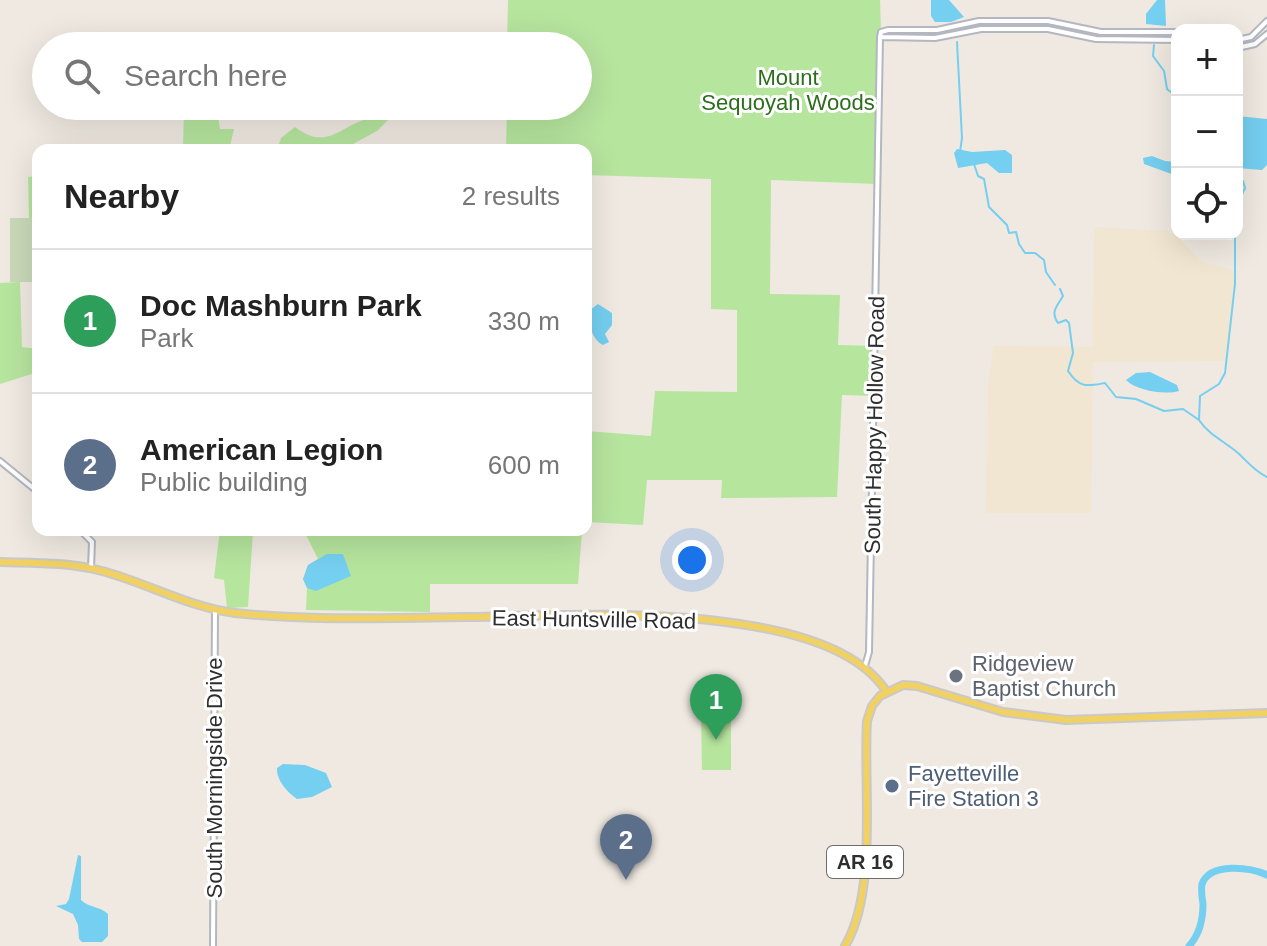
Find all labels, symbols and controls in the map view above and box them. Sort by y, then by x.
map controls [1171,24,1243,240]
button: + [1171,24,1243,96]
search box [32,32,592,120]
icon: search [60,54,104,98]
text: Search here [124,59,287,92]
park label: Mount Sequoyah Woods [701,65,875,115]
button: − [1171,96,1243,168]
button: locate [1171,168,1243,240]
text: Nearby [64,177,179,215]
text: 2 results [462,181,560,211]
text: Doc Mashburn Park [140,289,422,322]
street label: South Happy Hollow Road [860,296,889,554]
text: 1 [83,306,97,336]
text: 330 m [488,306,560,336]
text: Park [140,323,193,353]
text: American Legion [140,433,383,466]
text: 2 [83,450,97,480]
text: 600 m [488,450,560,480]
text: Public building [140,467,308,497]
your location [672,540,712,580]
street label: East Huntsville Road [492,605,696,634]
place label: Ridgeview Baptist Church [972,651,1116,701]
street label: South Morningside Drive [202,658,227,898]
marker: Ridgeview Baptist Church [947,667,965,685]
pin: 1 [690,674,742,740]
place label: Fayetteville Fire Station 3 [908,761,1039,811]
marker: Fayetteville Fire Station 3 [883,777,901,795]
pin: 2 [600,814,652,880]
road number: AR 16 [827,846,903,878]

